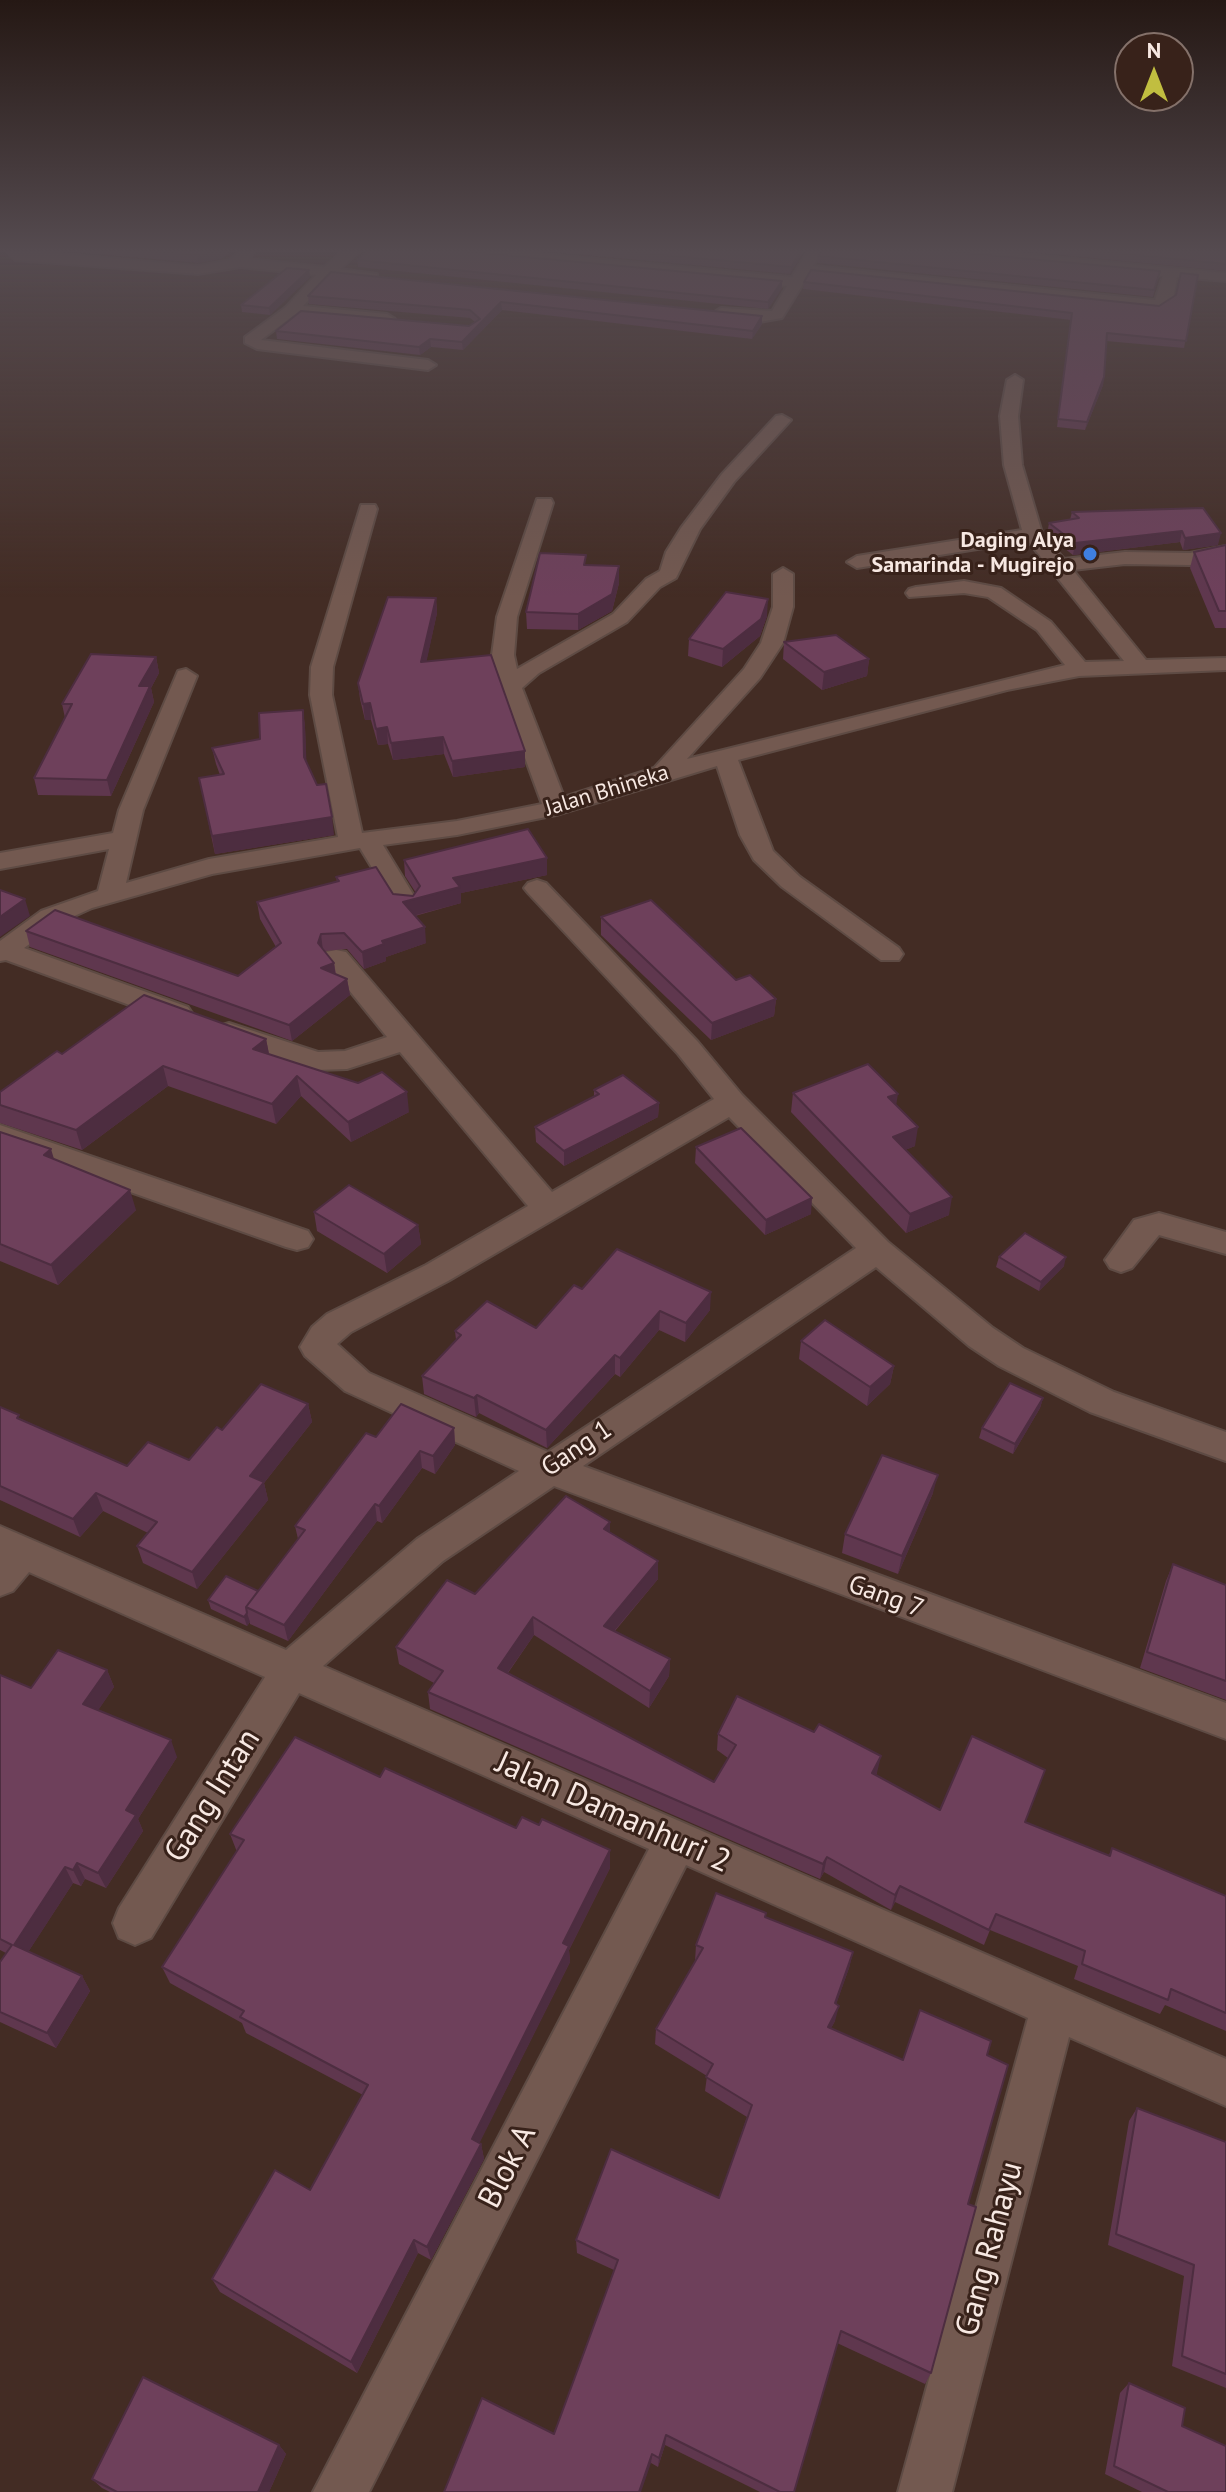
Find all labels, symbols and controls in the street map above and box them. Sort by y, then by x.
north arrow [1114,32,1194,112]
text: N [1147,36,1161,64]
place label: Daging Alya Samarinda - Mugirejo [872,528,1074,580]
marker: Daging Alya Samarinda - Mugirejo [1081,545,1099,563]
street label: Jalan Bhineka [542,760,672,822]
street label: Gang 1 [536,1414,618,1484]
street label: Gang 7 [844,1569,928,1625]
street label: Gang Intan [157,1722,269,1870]
street label: Jalan Damanhuri 2 [490,1744,736,1882]
street label: Blok A [471,2119,545,2215]
street label: Gang Rahayu [948,2158,1032,2340]

